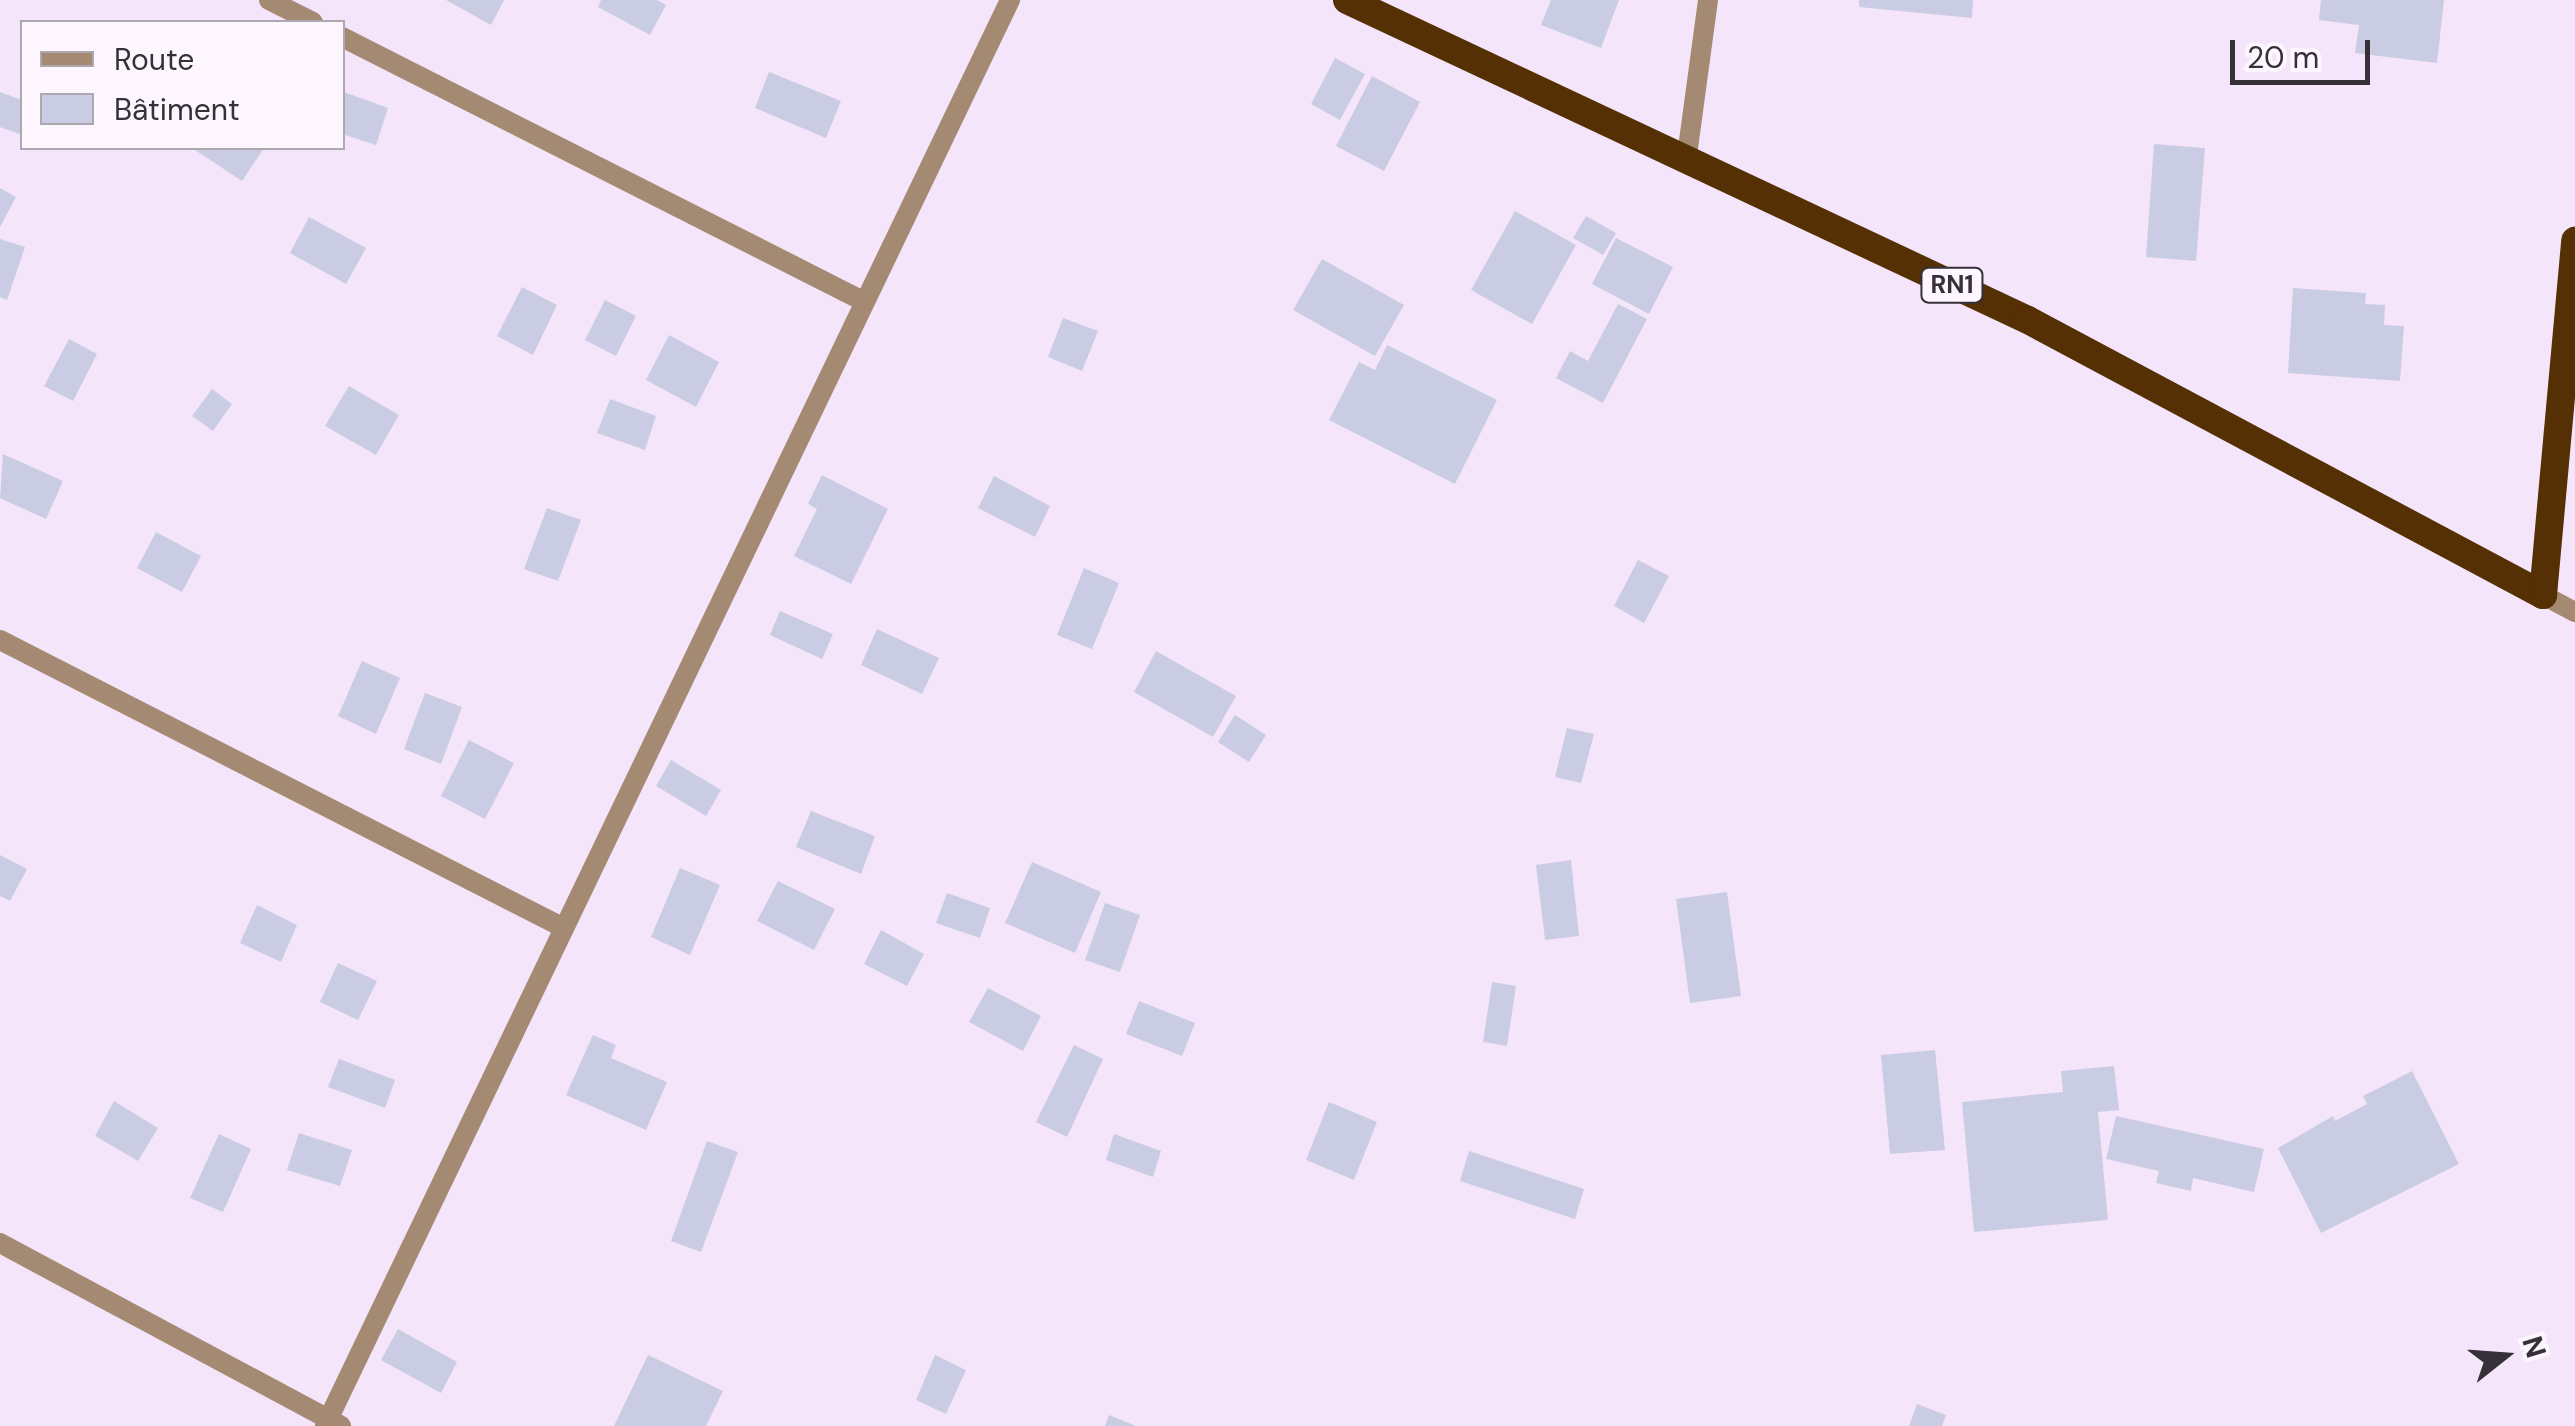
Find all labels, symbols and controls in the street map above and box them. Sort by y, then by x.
legend [20,20,345,150]
scale bar [2235,20,2375,82]
text: 20 m [2247,38,2319,77]
text: Route [114,40,194,79]
text: Bâtiment [114,90,240,129]
road number: RN1 [1920,265,1984,305]
north arrow [2455,1306,2555,1406]
text: N [2513,1332,2555,1362]

